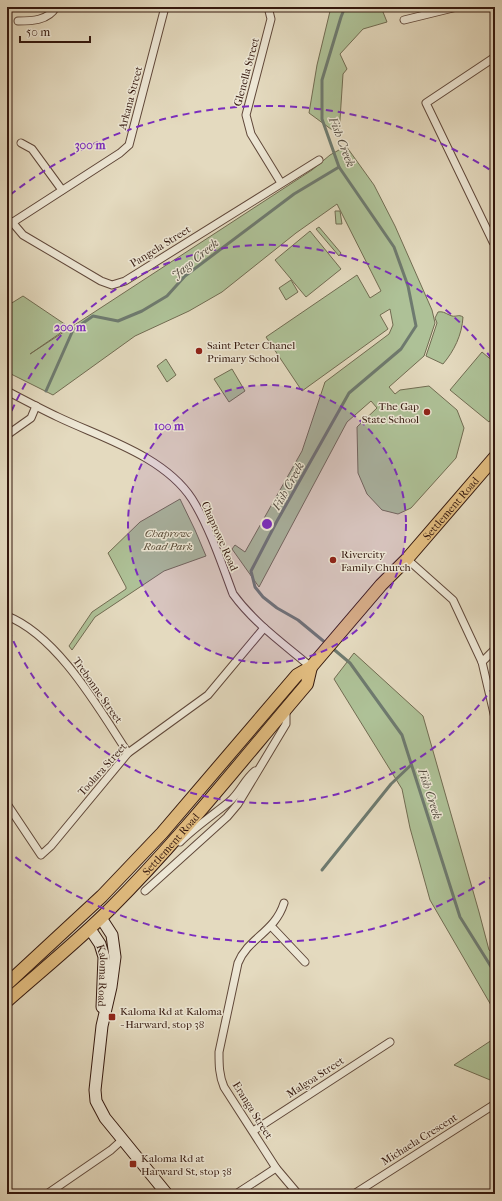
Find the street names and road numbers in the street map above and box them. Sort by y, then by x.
street label: Glenella Street [231,36,262,108]
street label: Arkana Street [115,65,145,132]
street label: Pangela Street [128,223,193,270]
street label: Settlement Road [420,474,483,543]
street label: Chaprowe Road [198,499,241,574]
street label: Trebonne Street [70,655,125,726]
street label: Toolara Street [75,740,130,798]
street label: Settlement Road [140,810,203,878]
street label: Kaloma Road [93,943,110,1008]
street label: Malgoa Street [284,1054,347,1101]
street label: Eranga Street [230,1079,275,1141]
street label: Michaela Crescent [379,1111,460,1168]

